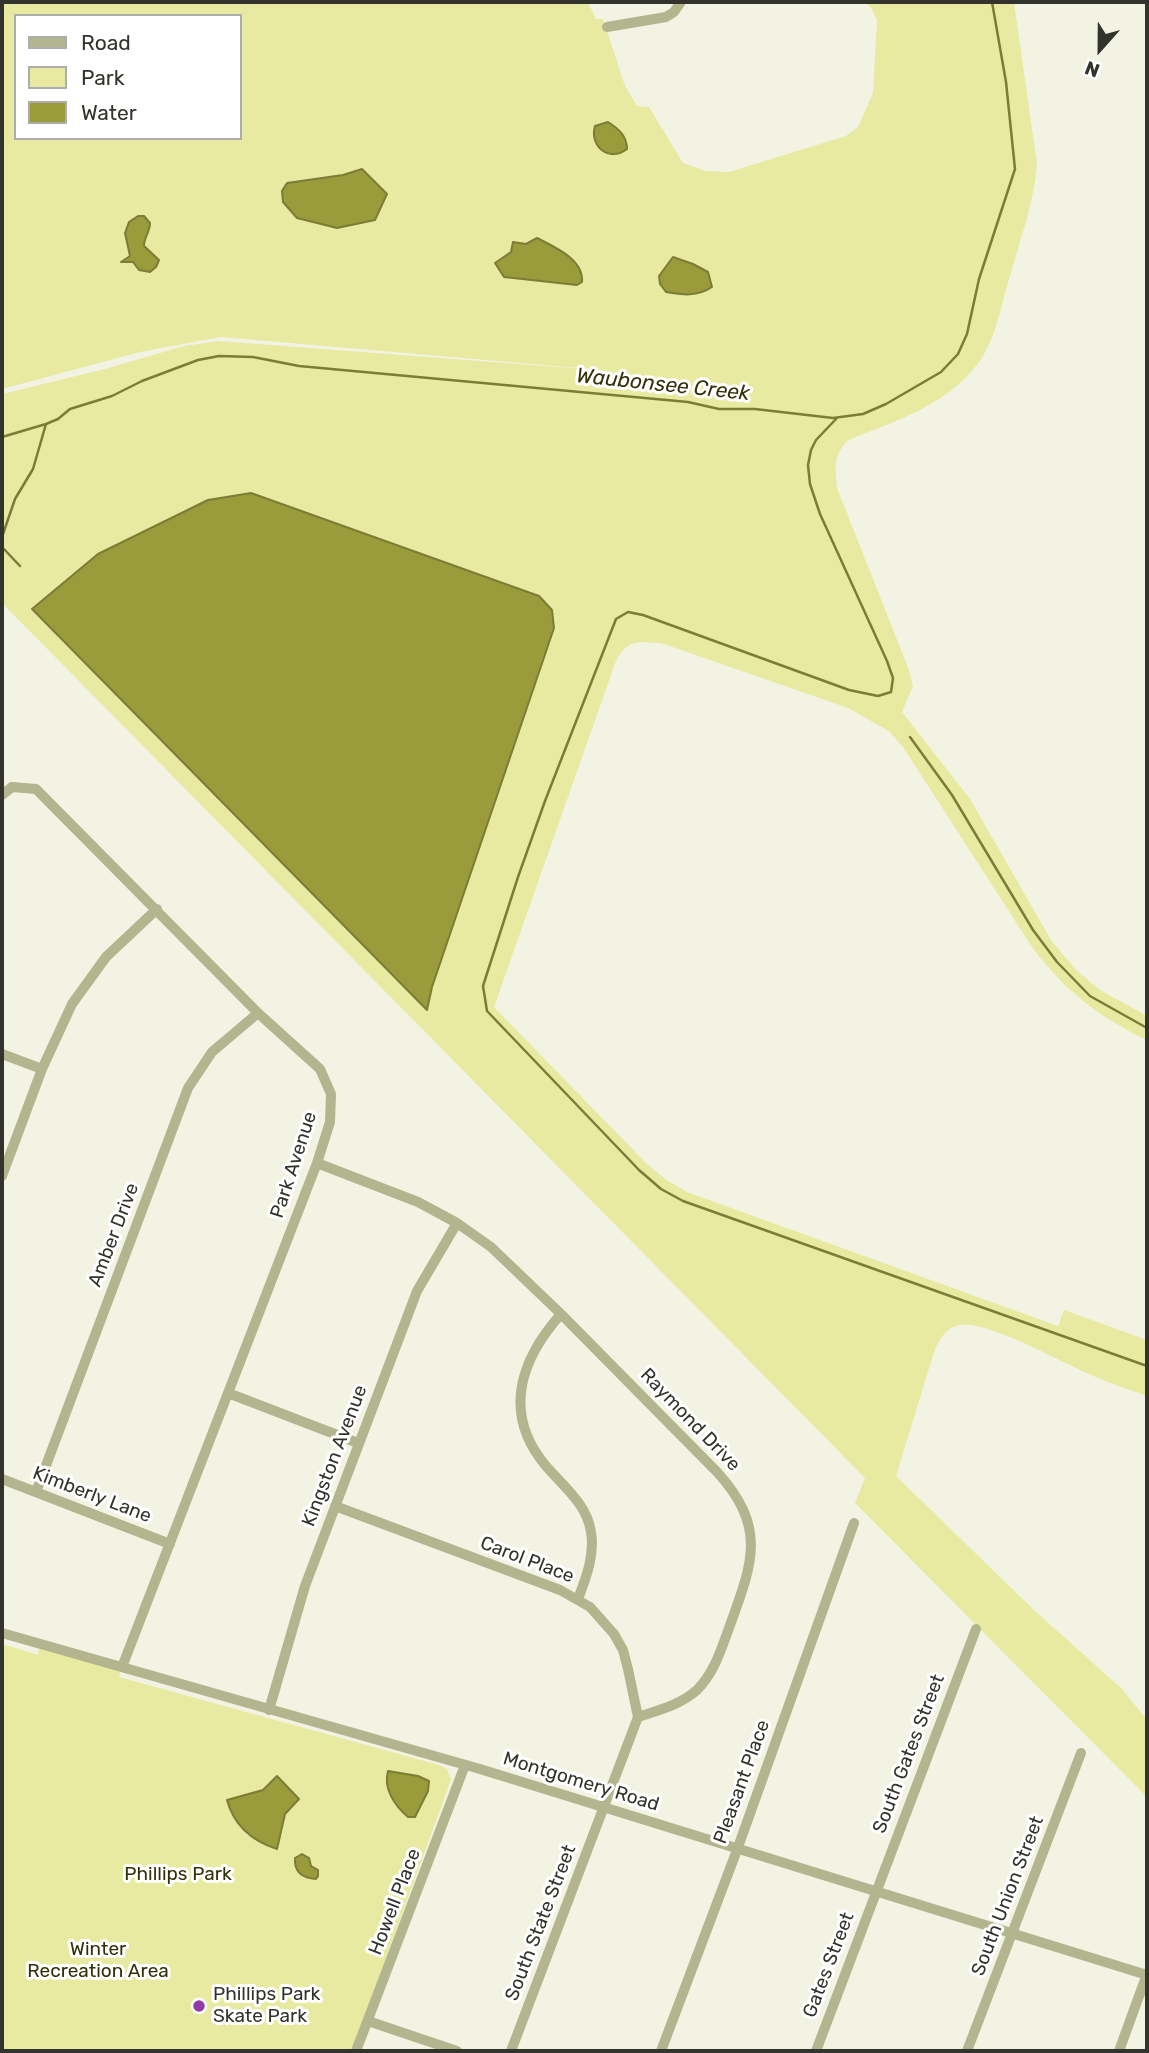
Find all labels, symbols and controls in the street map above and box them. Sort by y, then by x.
legend [14,14,242,140]
north arrow [1065,14,1135,84]
text: Road [81,30,131,55]
text: N [1082,56,1103,82]
text: Park [81,65,125,90]
text: Water [81,100,137,125]
water label: Waubonsee Creek [575,363,751,407]
street label: Park Avenue [266,1109,322,1221]
street label: Amber Drive [84,1180,144,1290]
street label: Raymond Drive [635,1364,745,1476]
street label: Kingston Avenue [298,1382,372,1530]
street label: Kimberly Lane [29,1462,155,1528]
street label: Carol Place [477,1532,577,1588]
street label: South Gates Street [868,1671,950,1837]
street label: Pleasant Place [709,1717,775,1847]
street label: Montgomery Road [500,1747,662,1817]
street label: South Union Street [967,1813,1049,1979]
street label: South State Street [501,1842,581,2004]
street label: Howell Place [364,1846,426,1958]
park label: Phillips Park [124,1864,232,1886]
street label: Gates Street [799,1909,859,2021]
park label: Winter Recreation Area [27,1939,169,1983]
place label: Phillips Park Skate Park [213,1984,320,2028]
marker: Phillips Park Skate Park [191,1998,207,2014]

